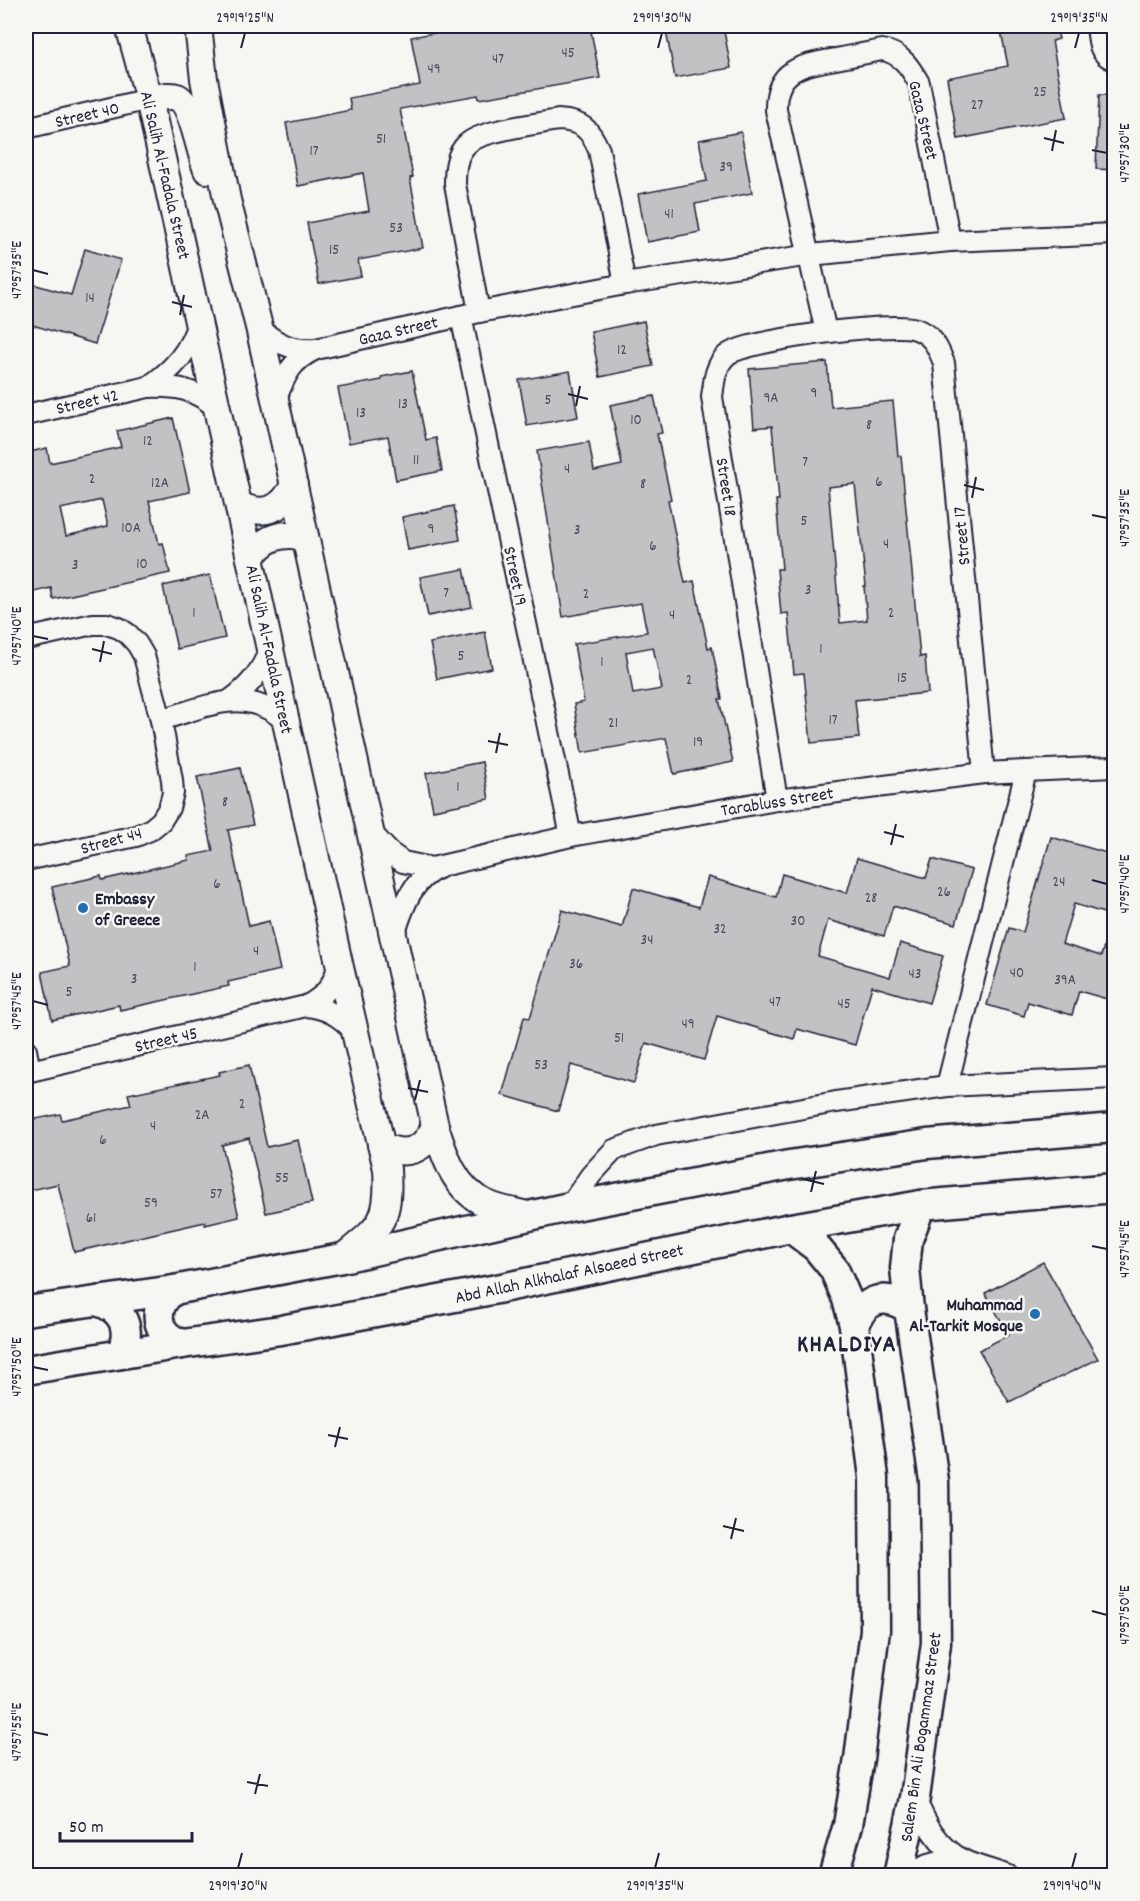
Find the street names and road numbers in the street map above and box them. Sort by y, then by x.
street label: Gaza Street [900,78,943,163]
street label: Ali Salih Al-Fadala Street [132,89,195,263]
street label: Street 40 [53,97,122,136]
street label: Gaza Street [356,311,441,354]
street label: Street 42 [54,384,121,423]
street label: Street 18 [708,456,741,518]
street label: Street 17 [948,505,979,566]
street label: Street 19 [495,545,532,608]
street label: Ali Salih Al-Fadala Street [237,563,298,737]
street label: Tarabluss Street [719,782,836,825]
street label: Street 44 [78,822,145,863]
street label: Street 45 [133,1022,200,1061]
street label: Abd Allah Alkhalaf Alsaeed Street [453,1239,686,1312]
street label: Salem Bin Ali Bogammaz Street [895,1630,950,1844]

